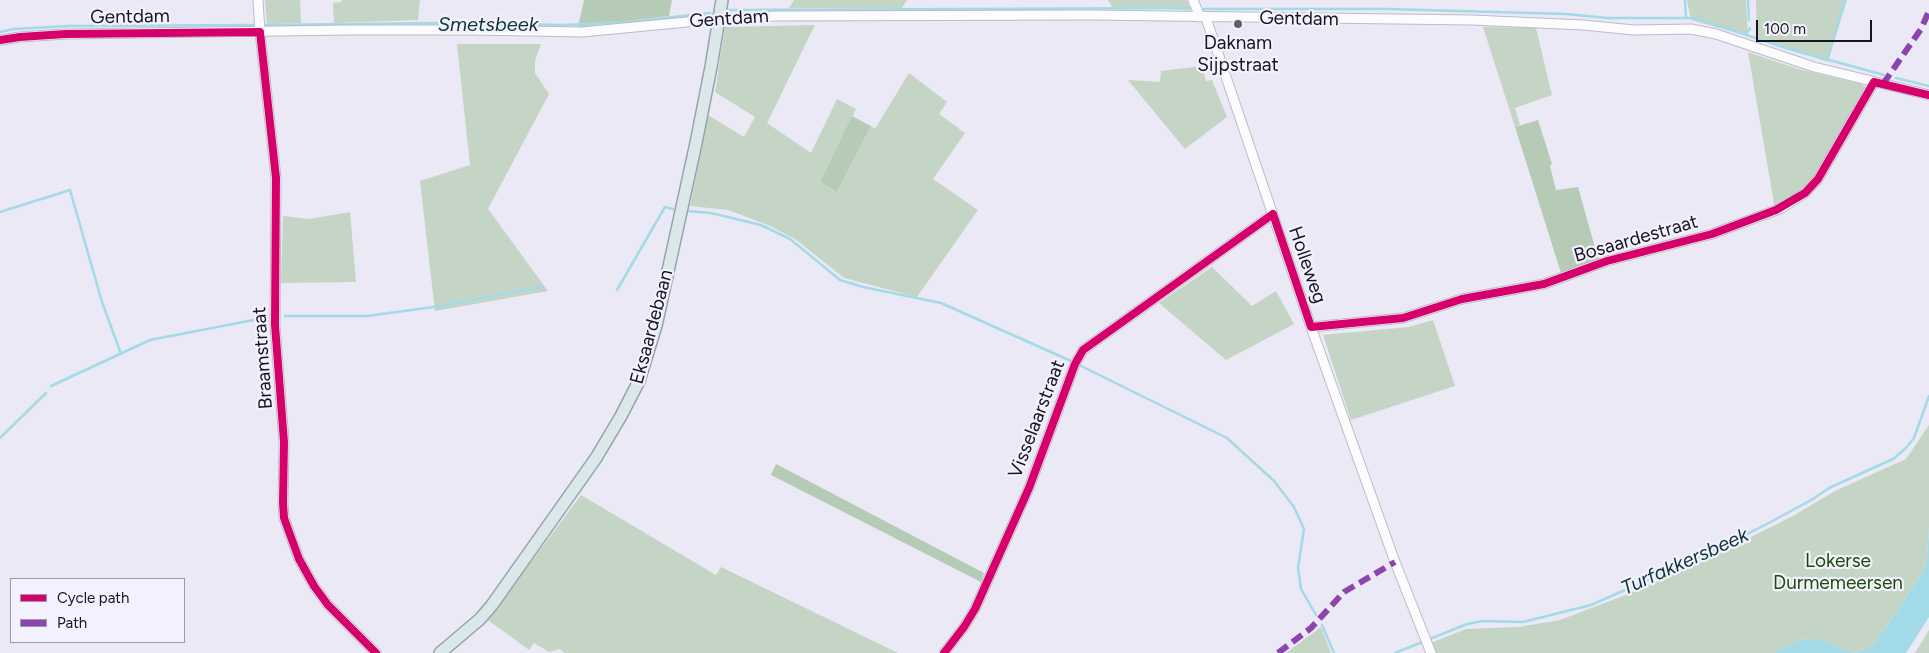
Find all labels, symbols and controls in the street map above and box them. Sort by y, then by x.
street label: Gentdam [90,5,170,29]
street label: Gentdam [689,5,769,33]
street label: Gentdam [1259,7,1339,31]
scale bar [1759,10,1875,42]
water label: Smetsbeek [438,13,538,37]
marker: Daknam Sijpstraat [1232,18,1244,30]
text: 100 m [1764,20,1806,38]
place label: Daknam Sijpstraat [1197,32,1279,76]
street label: Bosaardestraat [1571,210,1701,268]
street label: Holleweg [1283,223,1331,307]
street label: Eksaardebaan [626,267,678,387]
street label: Braamstraat [248,306,278,410]
street label: Visselaarstraat [1004,357,1070,481]
water label: Turfakkersbeek [1618,523,1752,601]
park label: Lokerse Durmemeersen [1773,550,1903,594]
legend [10,578,185,643]
text: Cycle path [57,589,129,607]
text: Path [57,614,87,632]

